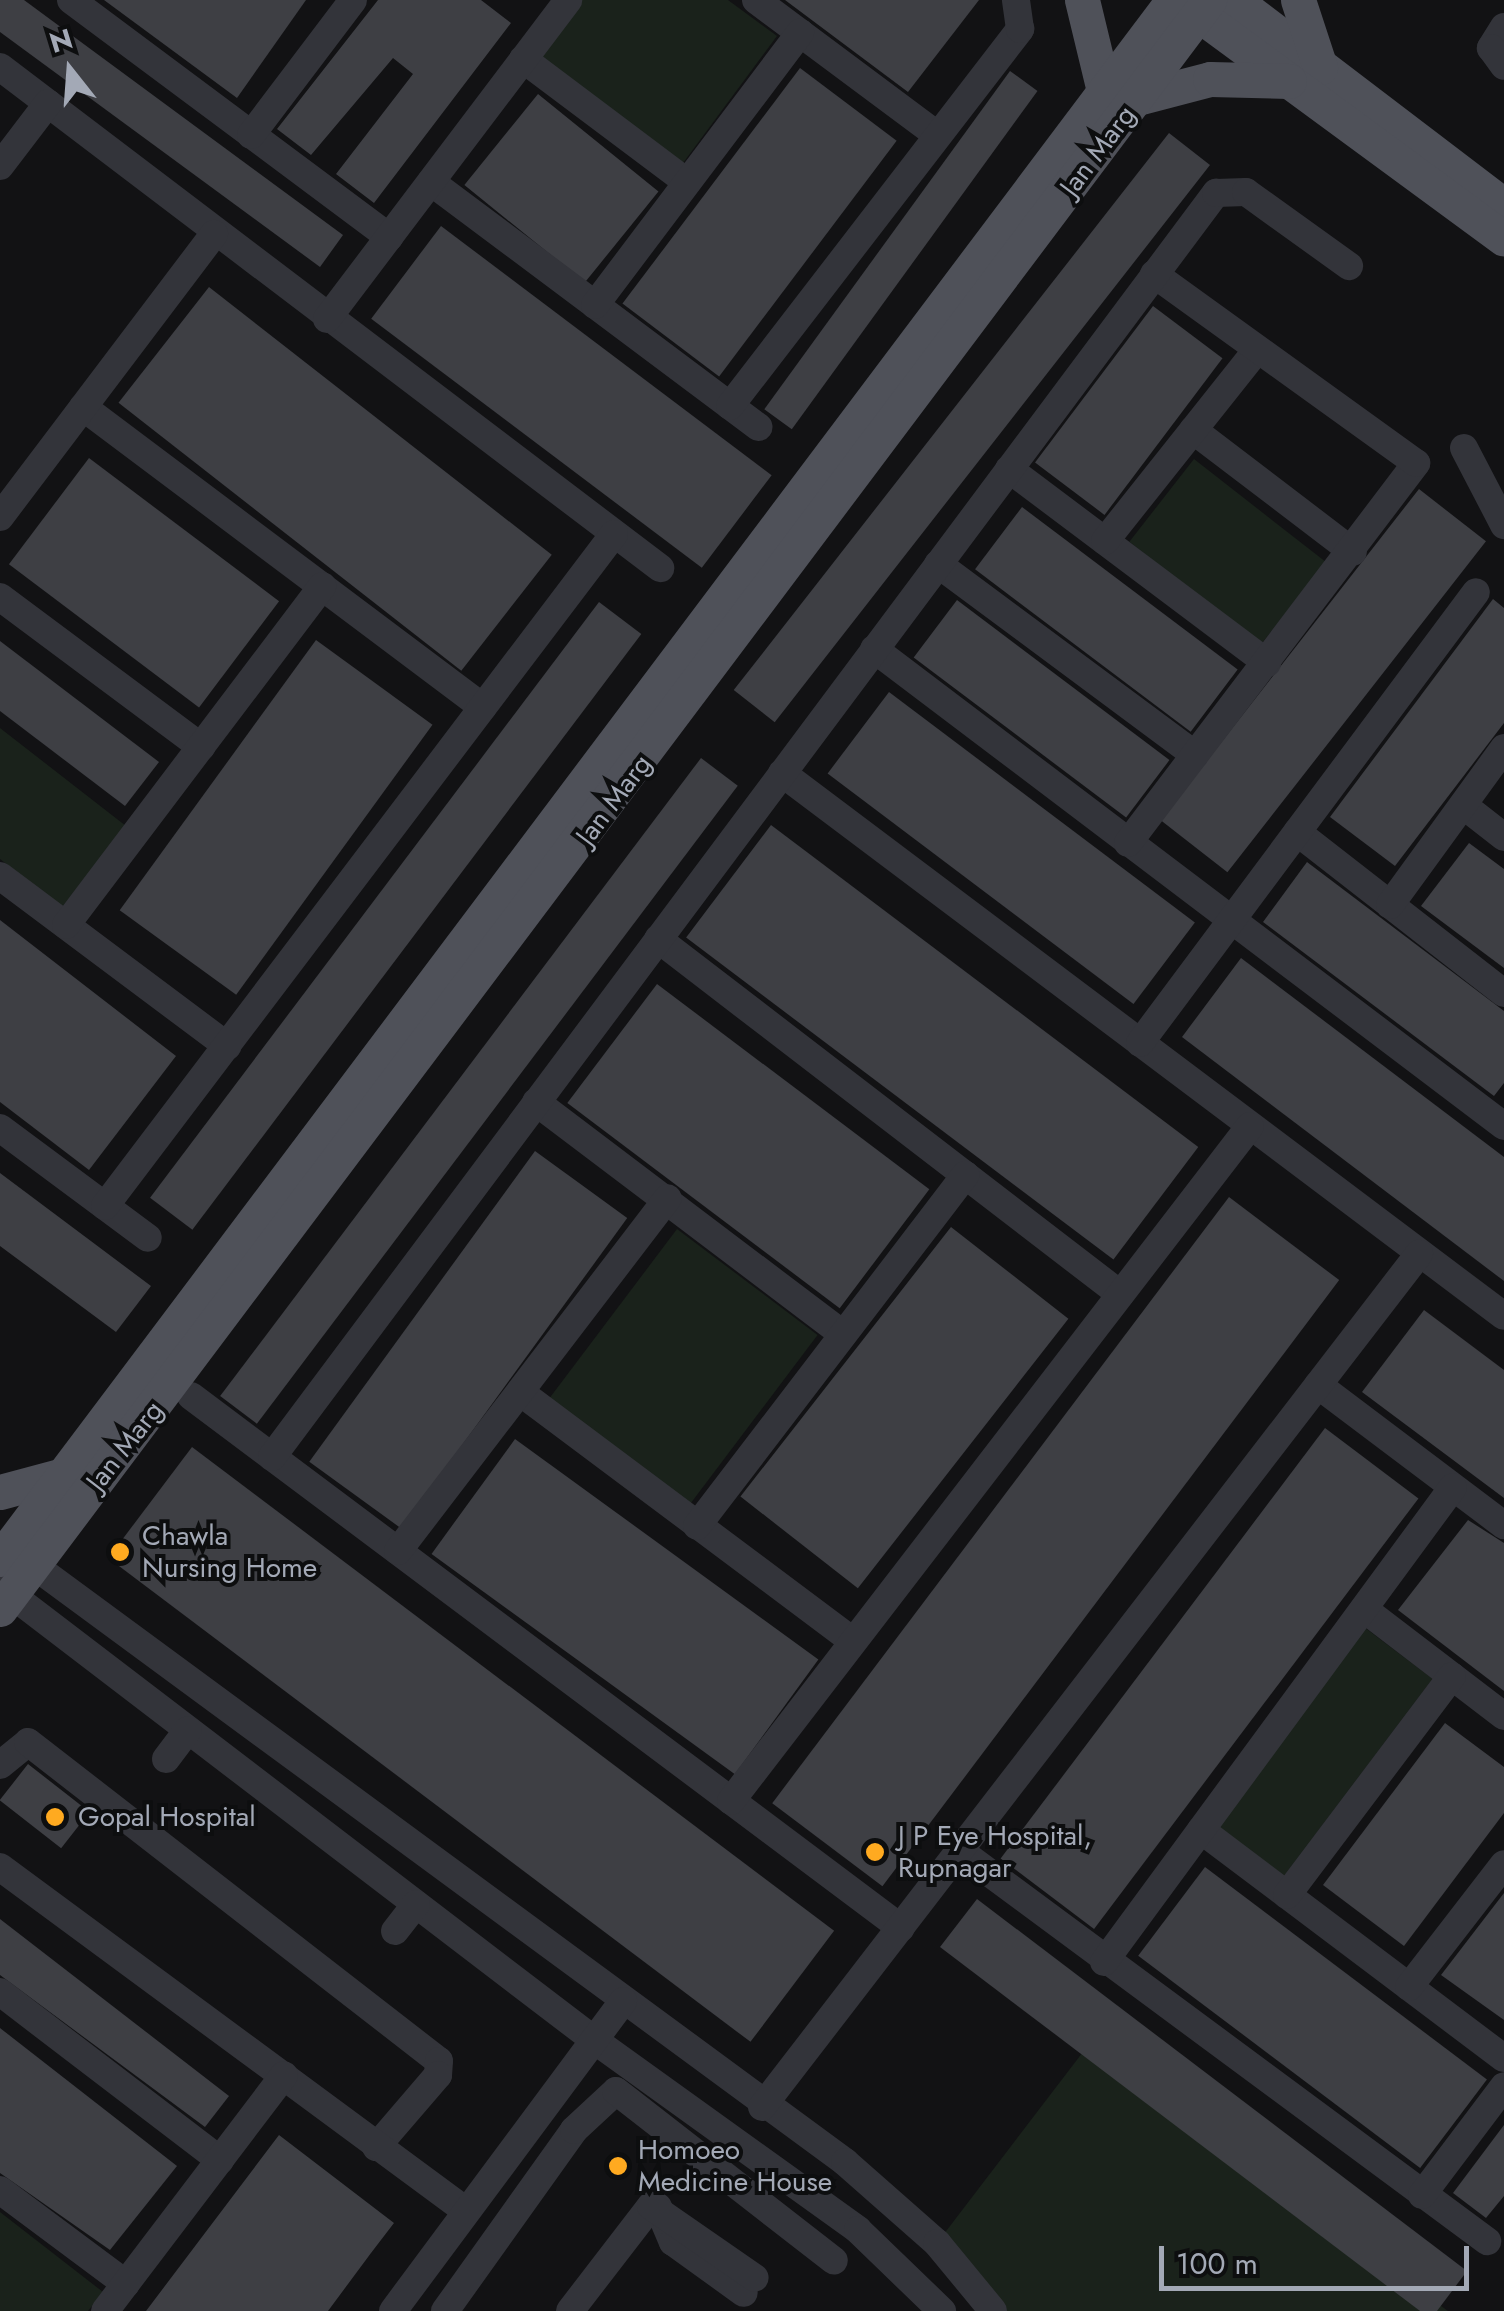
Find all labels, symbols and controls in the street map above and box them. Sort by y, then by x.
text: N [44,18,78,64]
north arrow [20,20,120,120]
street label: Jan Marg [1053,99,1143,203]
street label: Jan Marg [569,748,659,852]
street label: Jan Marg [80,1394,170,1498]
place label: Chawla Nursing Home [142,1519,317,1585]
marker: Chawla Nursing Home [107,1539,133,1565]
place label: Gopal Hospital [78,1800,256,1834]
marker: Gopal Hospital [42,1804,68,1830]
place label: J P Eye Hospital, Rupnagar [898,1819,1092,1885]
marker: J P Eye Hospital, Rupnagar [862,1839,888,1865]
place label: Homoeo Medicine House [638,2133,832,2199]
marker: Homoeo Medicine House [607,2155,629,2177]
scale bar [1164,2226,1474,2288]
text: 100 m [1176,2242,1258,2285]

